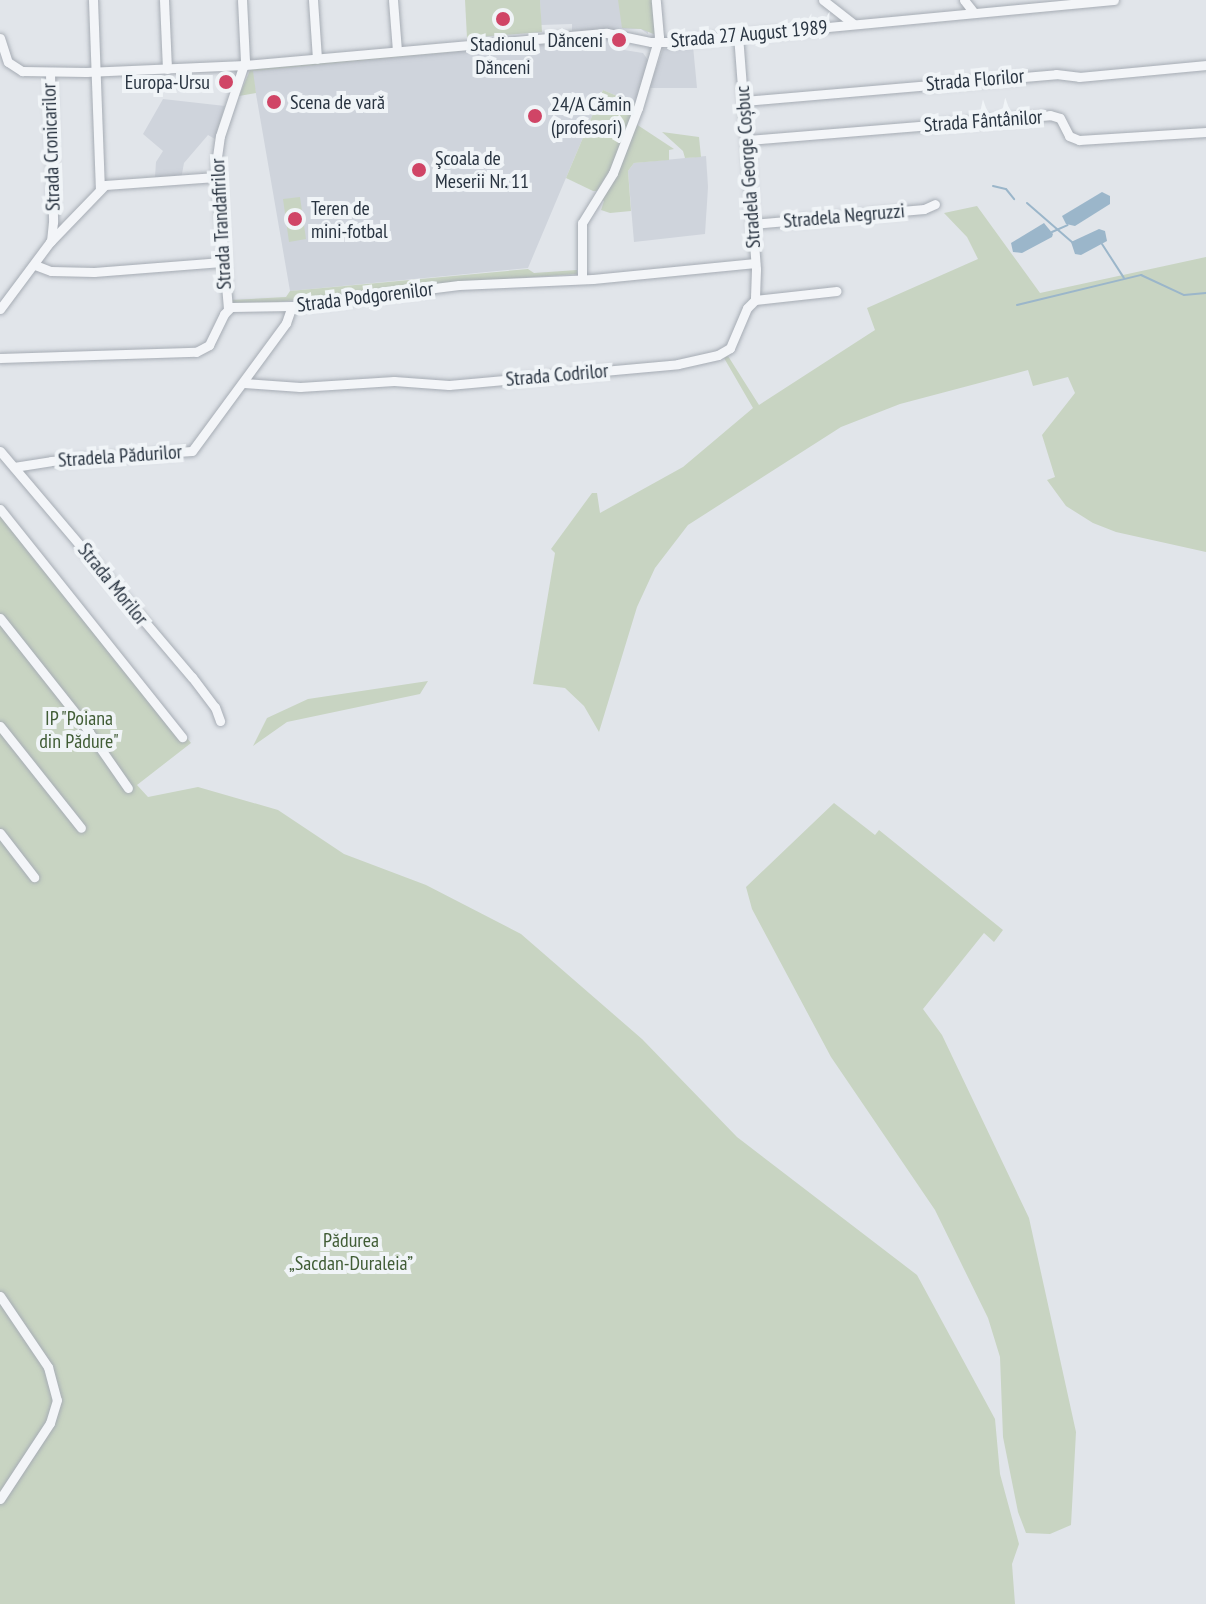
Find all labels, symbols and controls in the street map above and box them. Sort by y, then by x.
marker: Stadionul Dănceni [494,10,512,28]
street label: Strada 27 August 1989 [669,15,829,53]
place label: Dănceni [548,28,603,52]
marker: Dănceni [610,31,628,49]
place label: Stadionul Dănceni [470,32,536,79]
street label: Strada Florilor [925,64,1025,96]
place label: Europa-Ursu [125,70,210,94]
marker: Europa-Ursu [217,73,235,91]
street label: Strada Cronicarilor [37,82,65,212]
street label: Stradela George Coșbuc [730,85,766,249]
place label: Scena de vară [290,90,385,114]
place label: 24/A Cămin (profesori) [551,92,632,139]
marker: Scena de vară [265,93,283,111]
street label: Strada Fântânilor [923,105,1043,137]
marker: 24/A Cămin (profesori) [526,107,544,125]
place label: Şcoala de Meserii Nr. 11 [435,146,530,193]
street label: Strada Trandafirilor [206,157,236,291]
marker: Şcoala de Meserii Nr. 11 [410,161,428,179]
place label: Teren de mini-fotbal [311,196,388,243]
street label: Stradela Negruzzi [782,199,906,233]
marker: Teren de mini-fotbal [286,210,304,228]
street label: Strada Podgorenilor [295,277,435,317]
street label: Strada Codrilor [505,359,609,391]
street label: Stradela Pădurilor [57,440,183,472]
street label: Strada Morilor [73,538,153,630]
park label: IP "Poiana din Pădure" [39,706,119,753]
park label: Pădurea „Sacdan-Duraleia” [289,1228,413,1275]

